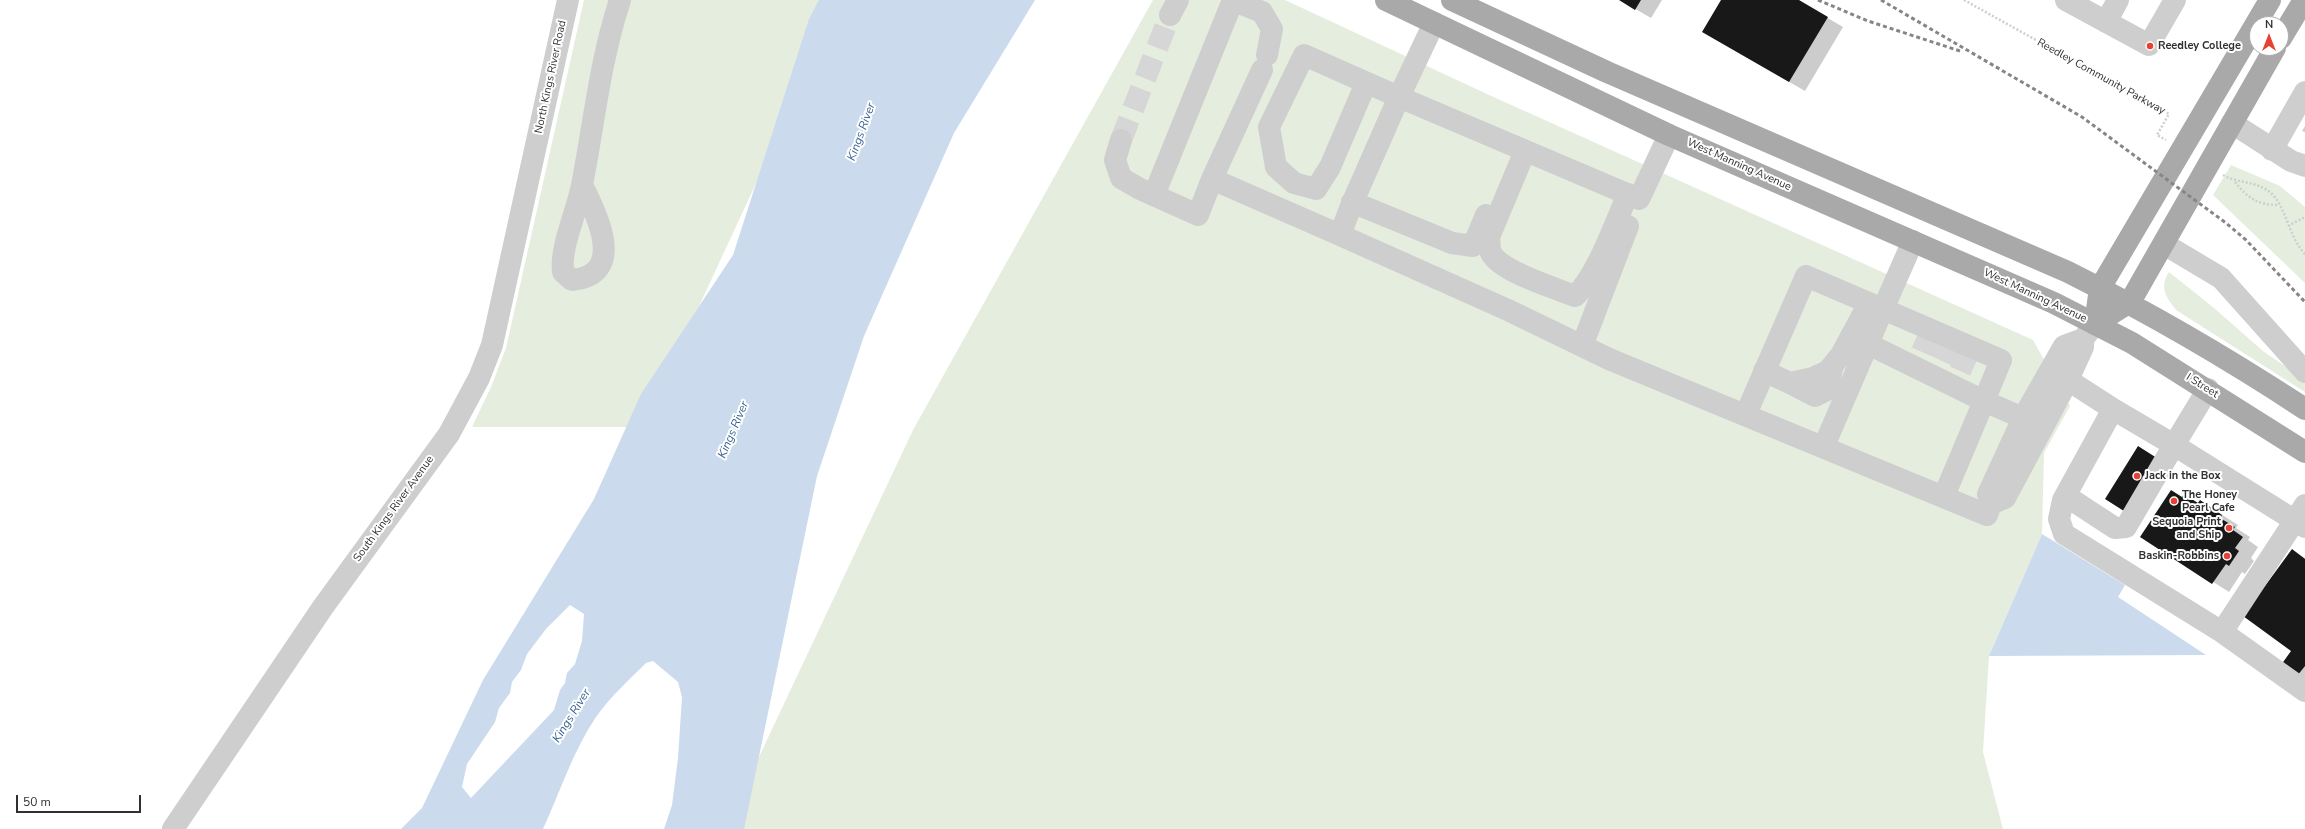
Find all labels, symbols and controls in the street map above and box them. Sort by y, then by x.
north arrow [2249,16,2289,56]
text: N [2265,17,2273,32]
street label: North Kings River Road [533,19,569,135]
street label: Reedley Community Parkway [2035,36,2167,118]
place label: Reedley College [2158,39,2241,53]
marker: Reedley College [2145,41,2155,51]
water label: Kings River [845,101,879,163]
street label: West Manning Avenue [1685,136,1793,194]
street label: West Manning Avenue [1981,266,2089,326]
street label: I Street [2183,371,2221,401]
water label: Kings River [716,399,752,461]
street label: South Kings River Avenue [351,453,437,565]
place label: Jack in the Box [2145,469,2221,483]
marker: Jack in the Box [2132,471,2142,481]
place label: The Honey Pearl Cafe [2182,488,2237,514]
marker: The Honey Pearl Cafe [2169,496,2179,506]
place label: Sequoia Print and Ship [2152,515,2221,541]
marker: Sequoia Print and Ship [2224,523,2234,533]
place label: Baskin-Robbins [2139,549,2219,563]
marker: Baskin-Robbins [2222,551,2232,561]
water label: Kings River [550,687,594,745]
scale bar [18,787,143,813]
text: 50 m [23,794,51,810]

